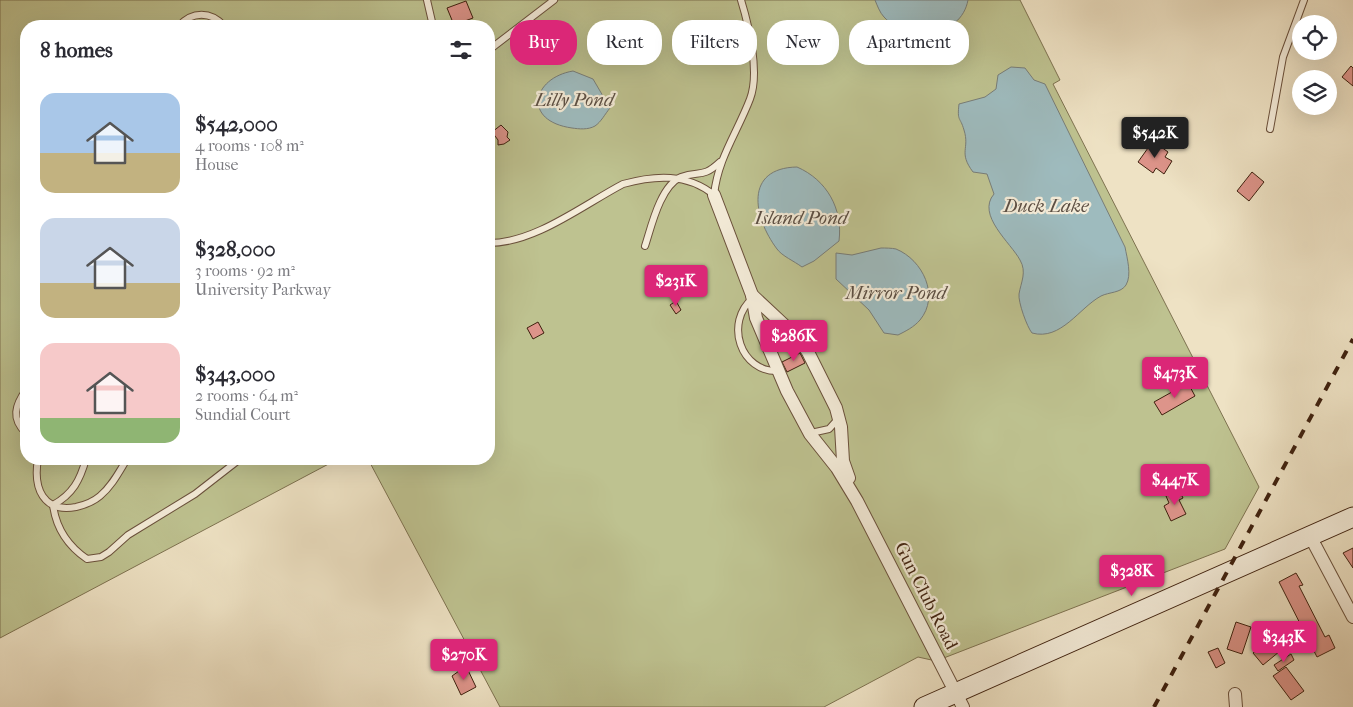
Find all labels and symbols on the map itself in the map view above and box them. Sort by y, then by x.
water label: Lilly Pond [532,89,616,111]
pin: $542K [1120,116,1190,159]
water label: Duck Lake [1001,195,1090,217]
water label: Island Pond [754,207,850,229]
pin: $231K [641,264,711,307]
water label: Mirror Pond [844,282,949,304]
pin: $286K [759,320,829,362]
pin: $473K [1140,356,1210,399]
pin: $447K [1140,464,1210,506]
street label: Gun Club Road [890,539,962,653]
pin: $328K [1097,554,1167,597]
pin: $343K [1249,620,1319,663]
pin: $270K [429,638,499,681]

